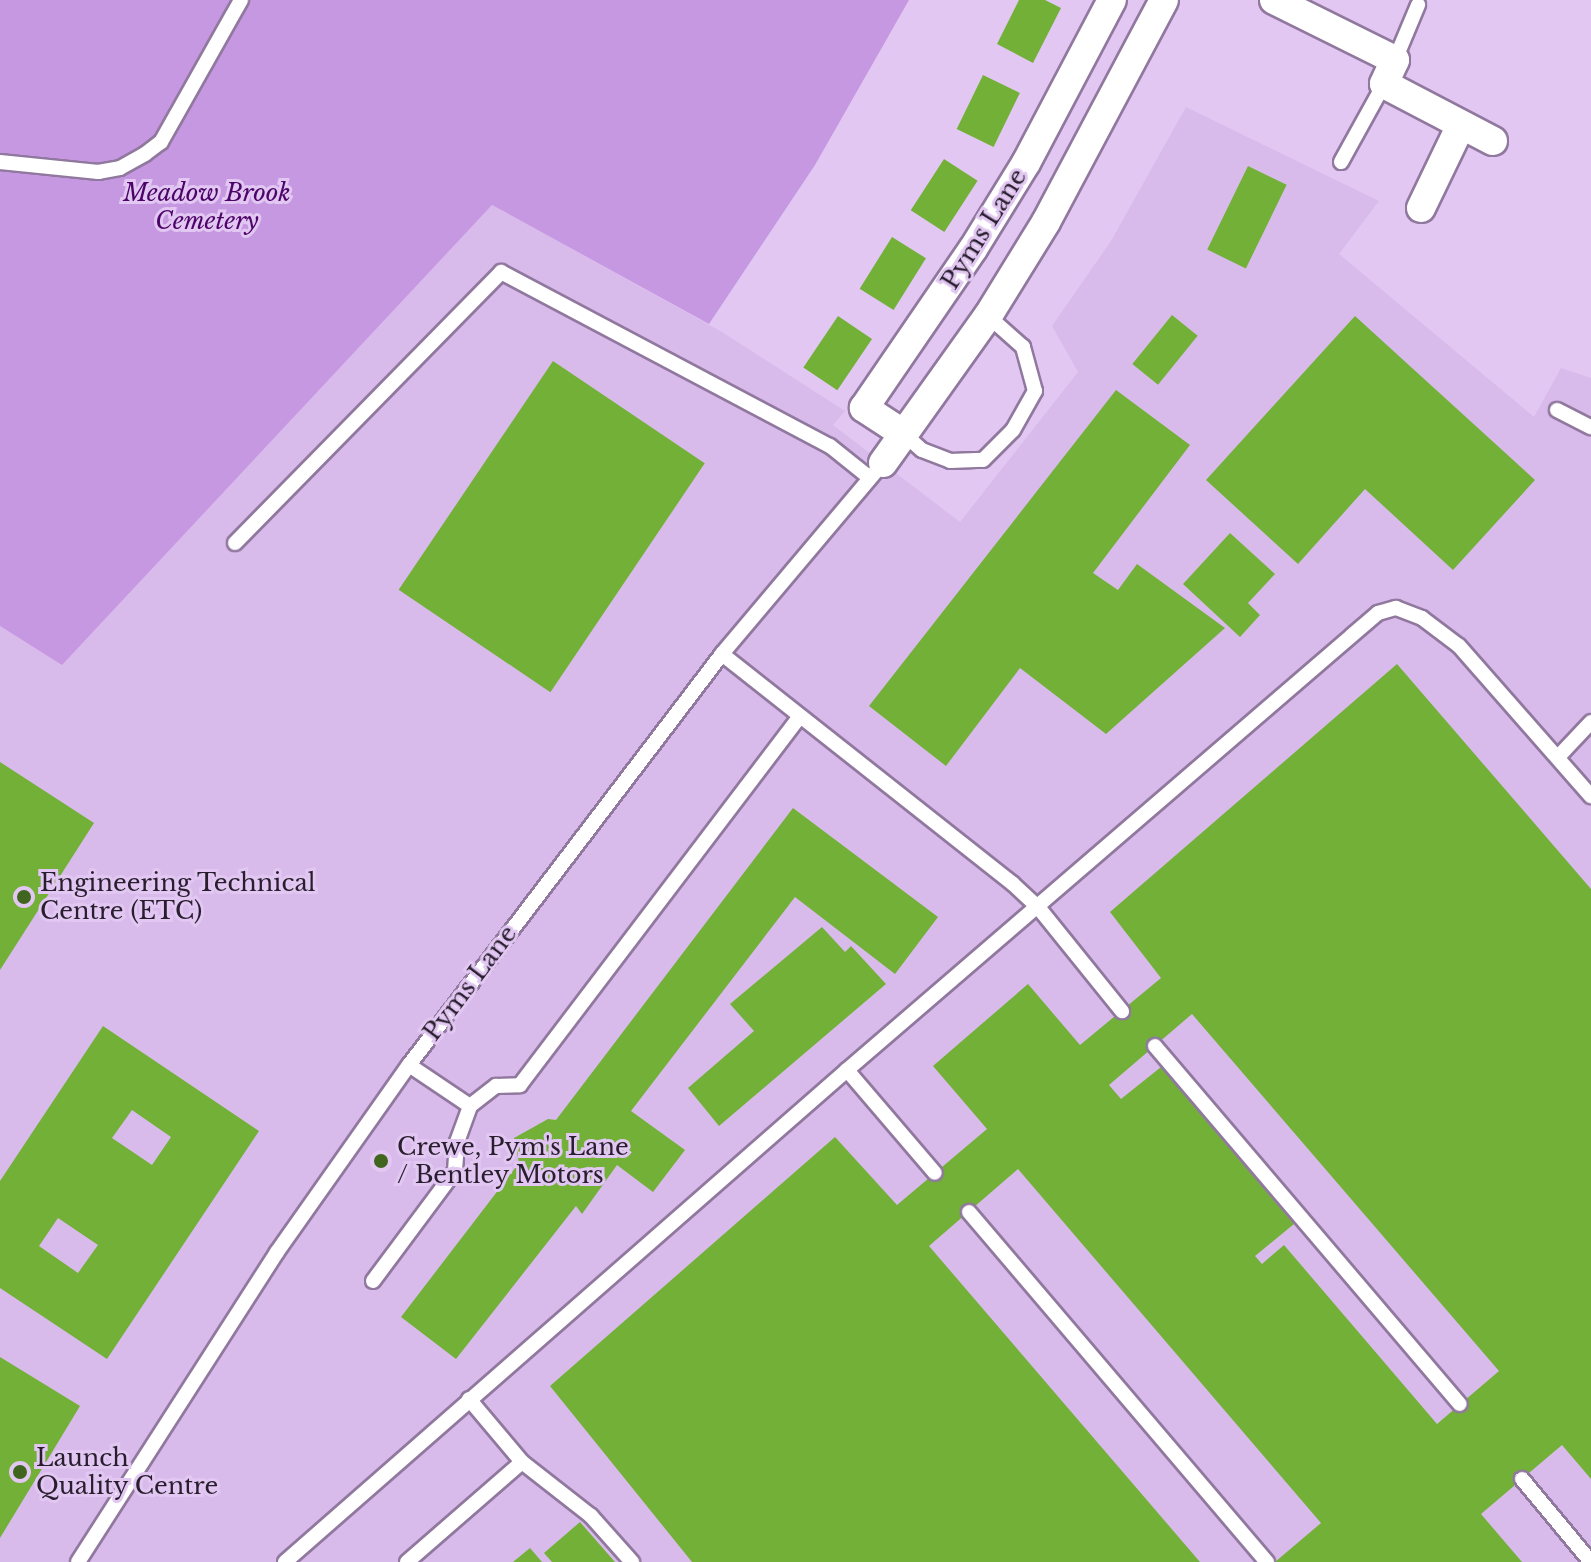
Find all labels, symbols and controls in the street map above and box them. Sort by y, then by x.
street label: Pyms Lane [936,164,1032,294]
park label: Meadow Brook Cemetery [123,179,291,235]
place label: Engineering Technical Centre (ETC) [40,869,317,925]
marker: Engineering Technical Centre (ETC) [15,888,33,906]
street label: Pyms Lane [417,920,523,1046]
place label: Crewe, Pym's Lane / Bentley Motors [397,1133,629,1189]
marker: Crewe, Pym's Lane / Bentley Motors [372,1152,390,1170]
place label: Launch Quality Centre [36,1444,219,1500]
marker: Launch Quality Centre [11,1463,29,1481]

